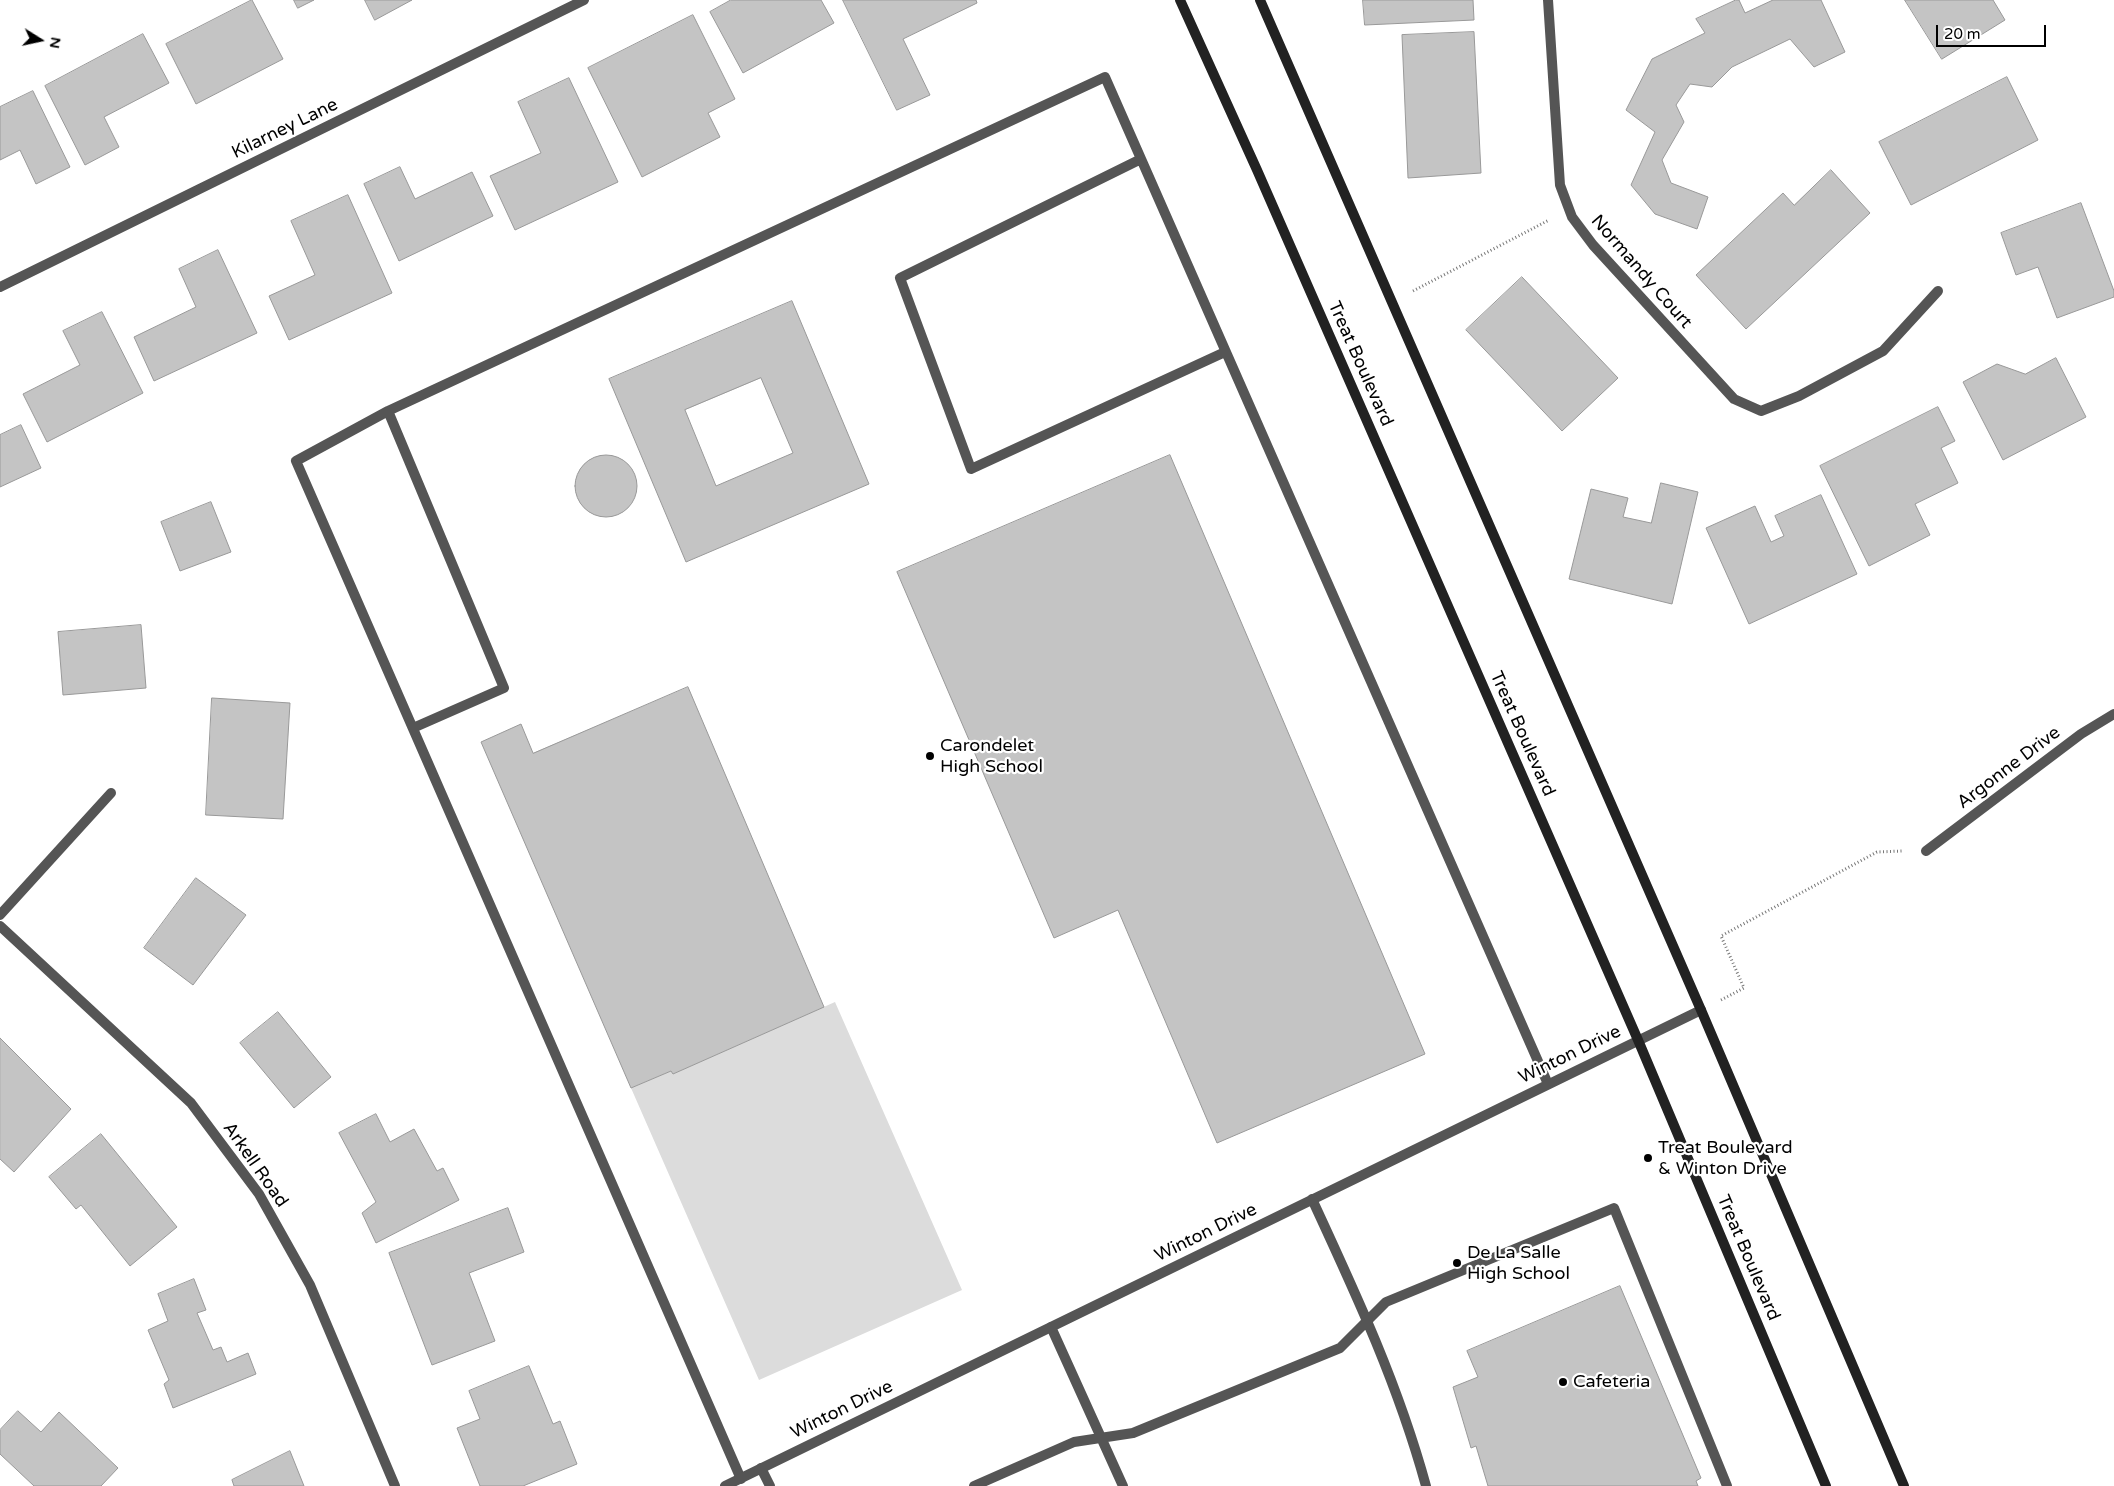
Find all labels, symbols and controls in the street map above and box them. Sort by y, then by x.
north arrow [15,15,65,65]
scale bar [1939,15,2049,47]
text: 20 m [1944,25,1981,43]
text: N [46,36,65,50]
street label: Kilarney Lane [229,94,341,164]
street label: Normandy Court [1586,211,1696,333]
street label: Treat Boulevard [1323,298,1397,430]
street label: Treat Boulevard [1485,668,1559,800]
street label: Argonne Drive [1953,722,2065,814]
place label: Carondelet High School [940,735,1043,778]
marker: Carondelet High School [924,750,936,762]
street label: Winton Drive [1515,1021,1625,1089]
street label: Arkell Road [218,1118,292,1212]
place label: Treat Boulevard & Winton Drive [1658,1137,1793,1180]
marker: Treat Boulevard & Winton Drive [1642,1152,1654,1164]
street label: Treat Boulevard [1712,1192,1784,1324]
street label: Winton Drive [1151,1199,1261,1267]
place label: De La Salle High School [1467,1242,1570,1284]
marker: De La Salle High School [1451,1257,1463,1269]
place label: Cafeteria [1573,1371,1650,1393]
street label: Winton Drive [787,1376,897,1444]
marker: Cafeteria [1557,1376,1569,1388]

